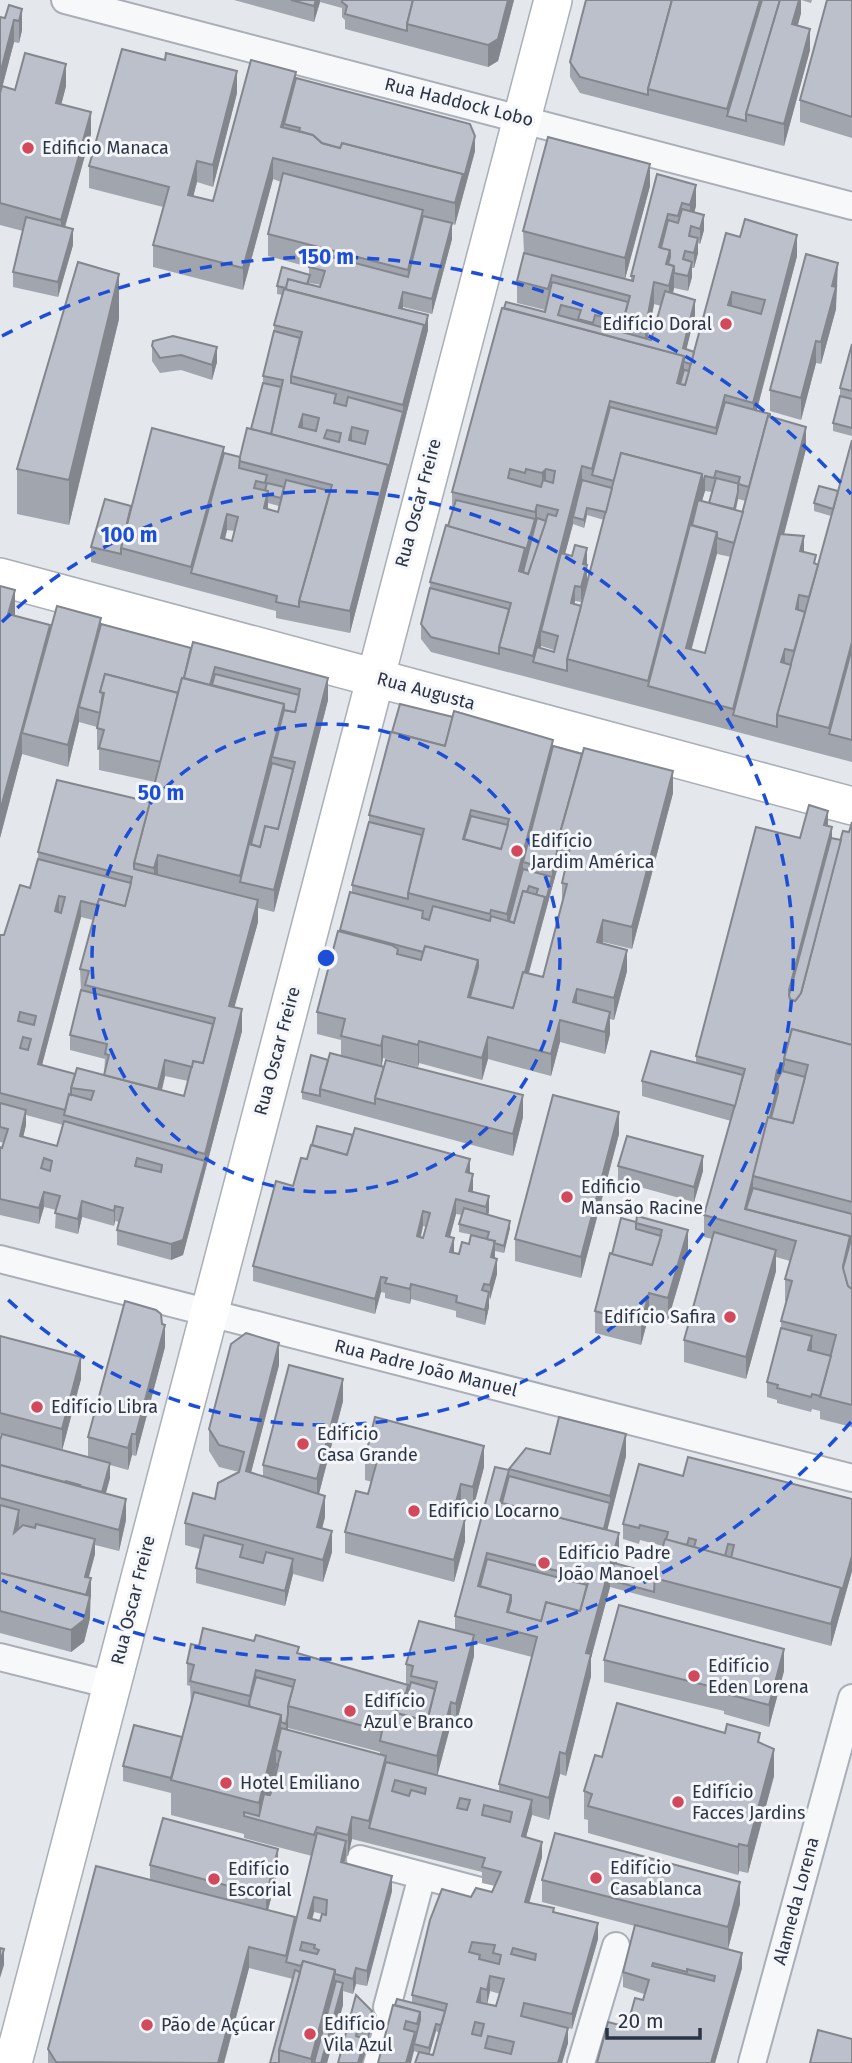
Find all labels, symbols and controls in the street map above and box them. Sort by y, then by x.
street label: Rua Haddock Lobo [382,73,536,131]
place label: Edificio Manaca [42,137,169,159]
marker: Edificio Manaca [20,140,36,156]
text: 150 m [298,244,354,270]
place label: Edifício Doral [602,313,712,335]
marker: Edifício Doral [718,316,734,332]
street label: Rua Oscar Freire [390,436,446,570]
text: 100 m [100,522,158,548]
street label: Rua Augusta [374,667,478,715]
text: 50 m [138,780,184,806]
place label: Edifício Jardim América [531,830,655,873]
marker: Edifício Jardim América [509,843,525,859]
centre of rings [314,946,338,970]
street label: Rua Oscar Freire [249,984,305,1118]
place label: Edificio Mansão Racine [581,1176,703,1219]
marker: Edificio Mansão Racine [559,1189,575,1205]
place label: Edifício Safira [604,1306,716,1328]
marker: Edifício Safira [722,1309,738,1325]
street label: Rua Padre João Manuel [332,1335,520,1401]
place label: Edifício Libra [51,1396,158,1418]
marker: Edifício Libra [29,1399,45,1415]
place label: Edifício Casa Grande [317,1423,418,1466]
marker: Edifício Casa Grande [295,1436,311,1452]
place label: Edifício Locarno [428,1500,560,1522]
marker: Edifício Locarno [406,1503,422,1519]
street label: Rua Oscar Freire [106,1533,160,1667]
place label: Edifício Padre João Manoel [558,1542,671,1585]
marker: Edifício Padre João Manoel [536,1555,552,1571]
place label: Edifício Eden Lorena [708,1655,809,1698]
marker: Edifício Eden Lorena [686,1668,702,1684]
place label: Edifício Azul e Branco [364,1690,473,1733]
marker: Edifício Azul e Branco [342,1703,358,1719]
place label: Hotel Emiliano [240,1772,360,1794]
marker: Hotel Emiliano [218,1775,234,1791]
place label: Edifício Facces Jardins [692,1781,806,1824]
marker: Edifício Facces Jardins [670,1794,686,1810]
street label: Alameda Lorena [768,1835,824,1967]
place label: Edifício Casablanca [610,1857,702,1900]
place label: Edifício Escorial [228,1858,292,1901]
marker: Edifício Casablanca [588,1870,604,1886]
marker: Edifício Escorial [206,1871,222,1887]
scale bar [607,1996,700,2040]
text: 20 m [618,2008,664,2034]
place label: Edifício Vila Azul [324,2013,393,2056]
place label: Pão de Açúcar [161,2014,275,2036]
marker: Pão de Açúcar [139,2017,155,2033]
marker: Edifício Vila Azul [302,2026,318,2042]

